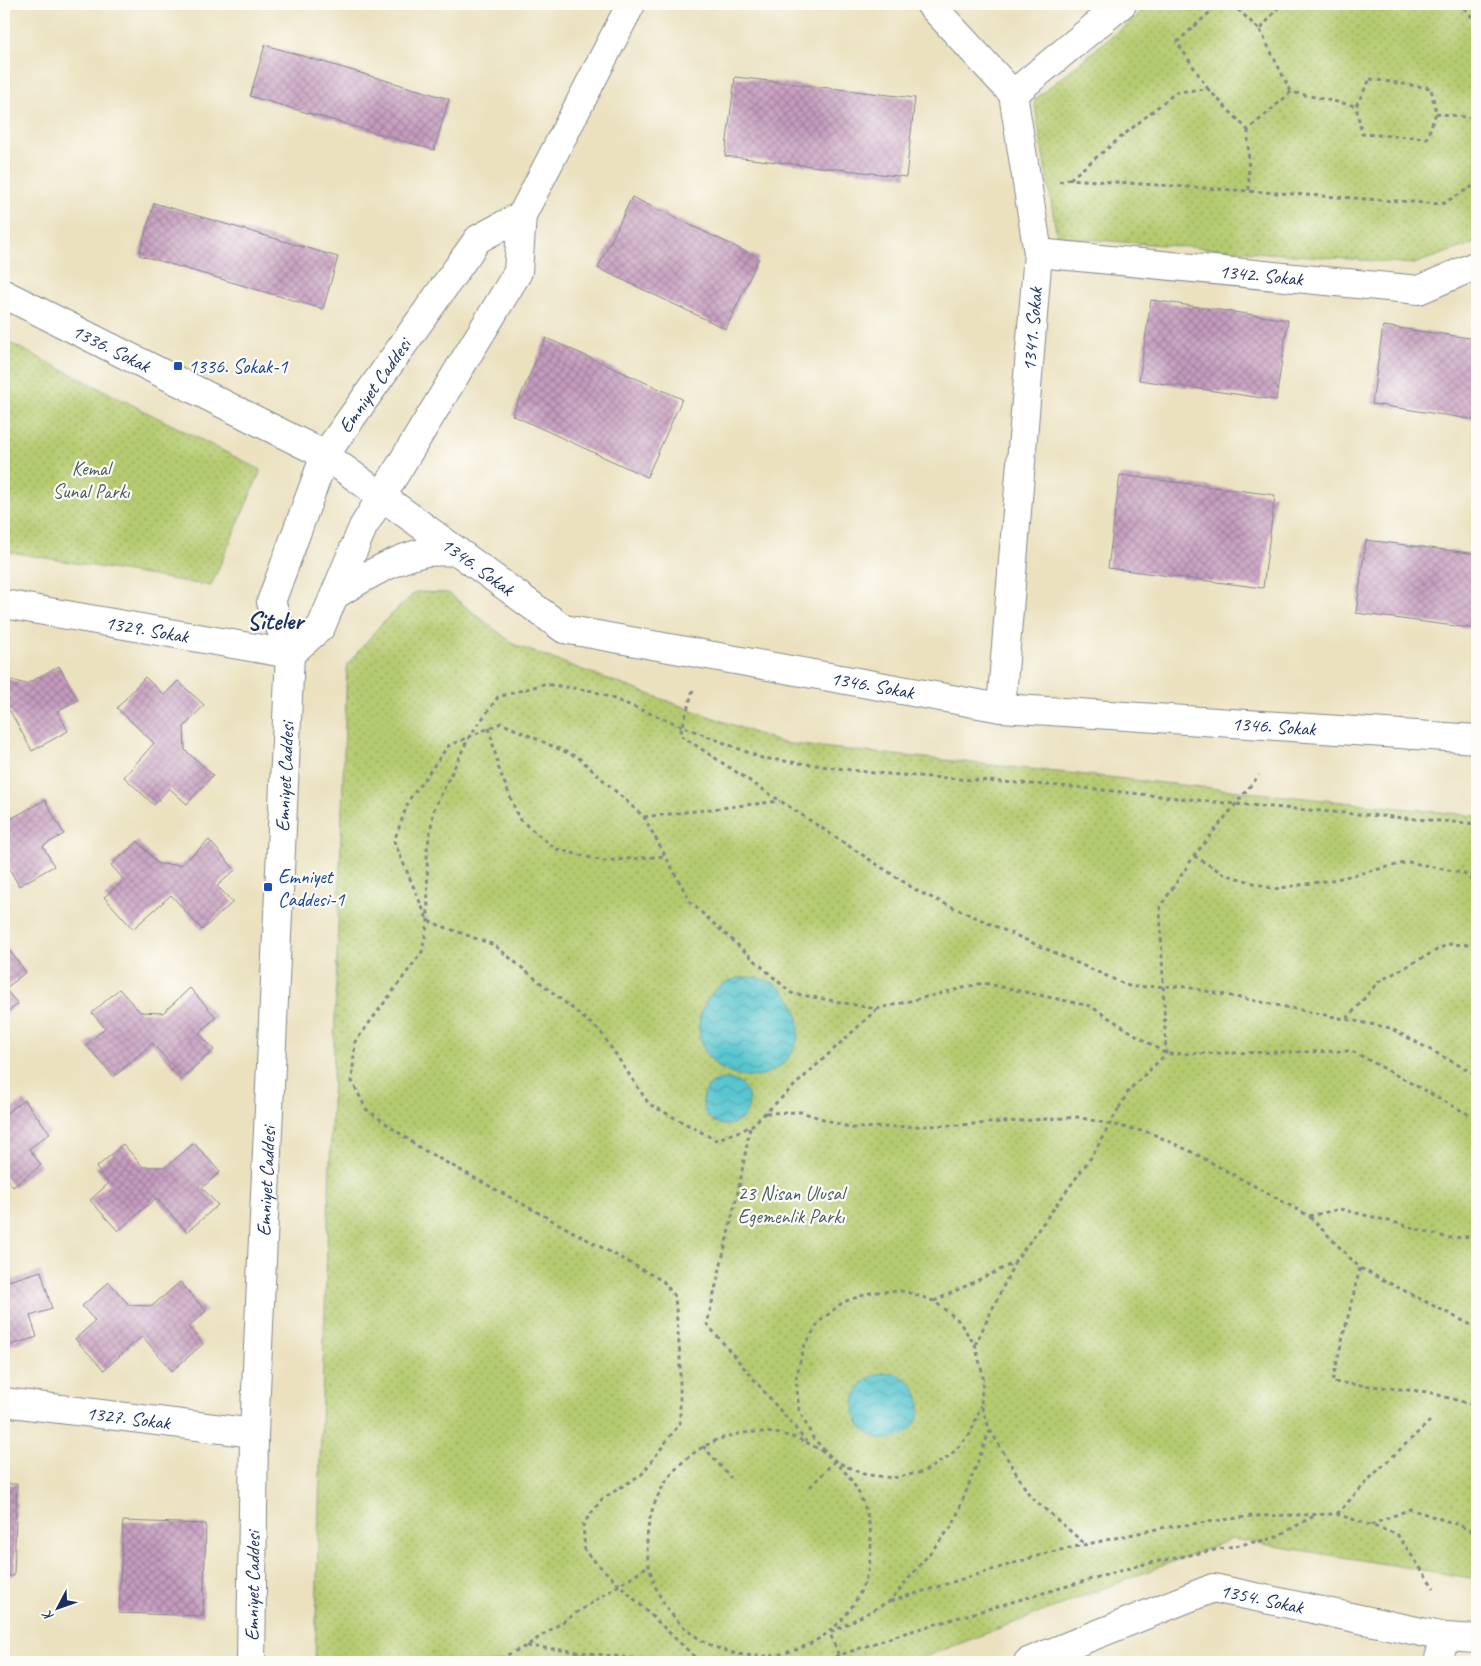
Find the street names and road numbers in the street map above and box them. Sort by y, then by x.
street label: 1342. Sokak [1218,258,1306,291]
street label: 1341. Sokak [1016,285,1048,372]
street label: 1336. Sokak [68,318,156,379]
street label: Emniyet Caddesi [332,332,417,438]
street label: 1346. Sokak [436,531,520,602]
street label: 1329. Sokak [103,609,192,649]
street label: 1346. Sokak [829,665,918,705]
street label: 1346. Sokak [1231,711,1318,741]
street label: Emniyet Caddesi [269,719,299,832]
street label: Emniyet Caddesi [251,1124,281,1237]
street label: 1327. Sokak [85,1400,173,1435]
street label: Emniyet Caddesi [239,1529,265,1641]
street label: 1354. Sokak [1218,1577,1307,1620]

